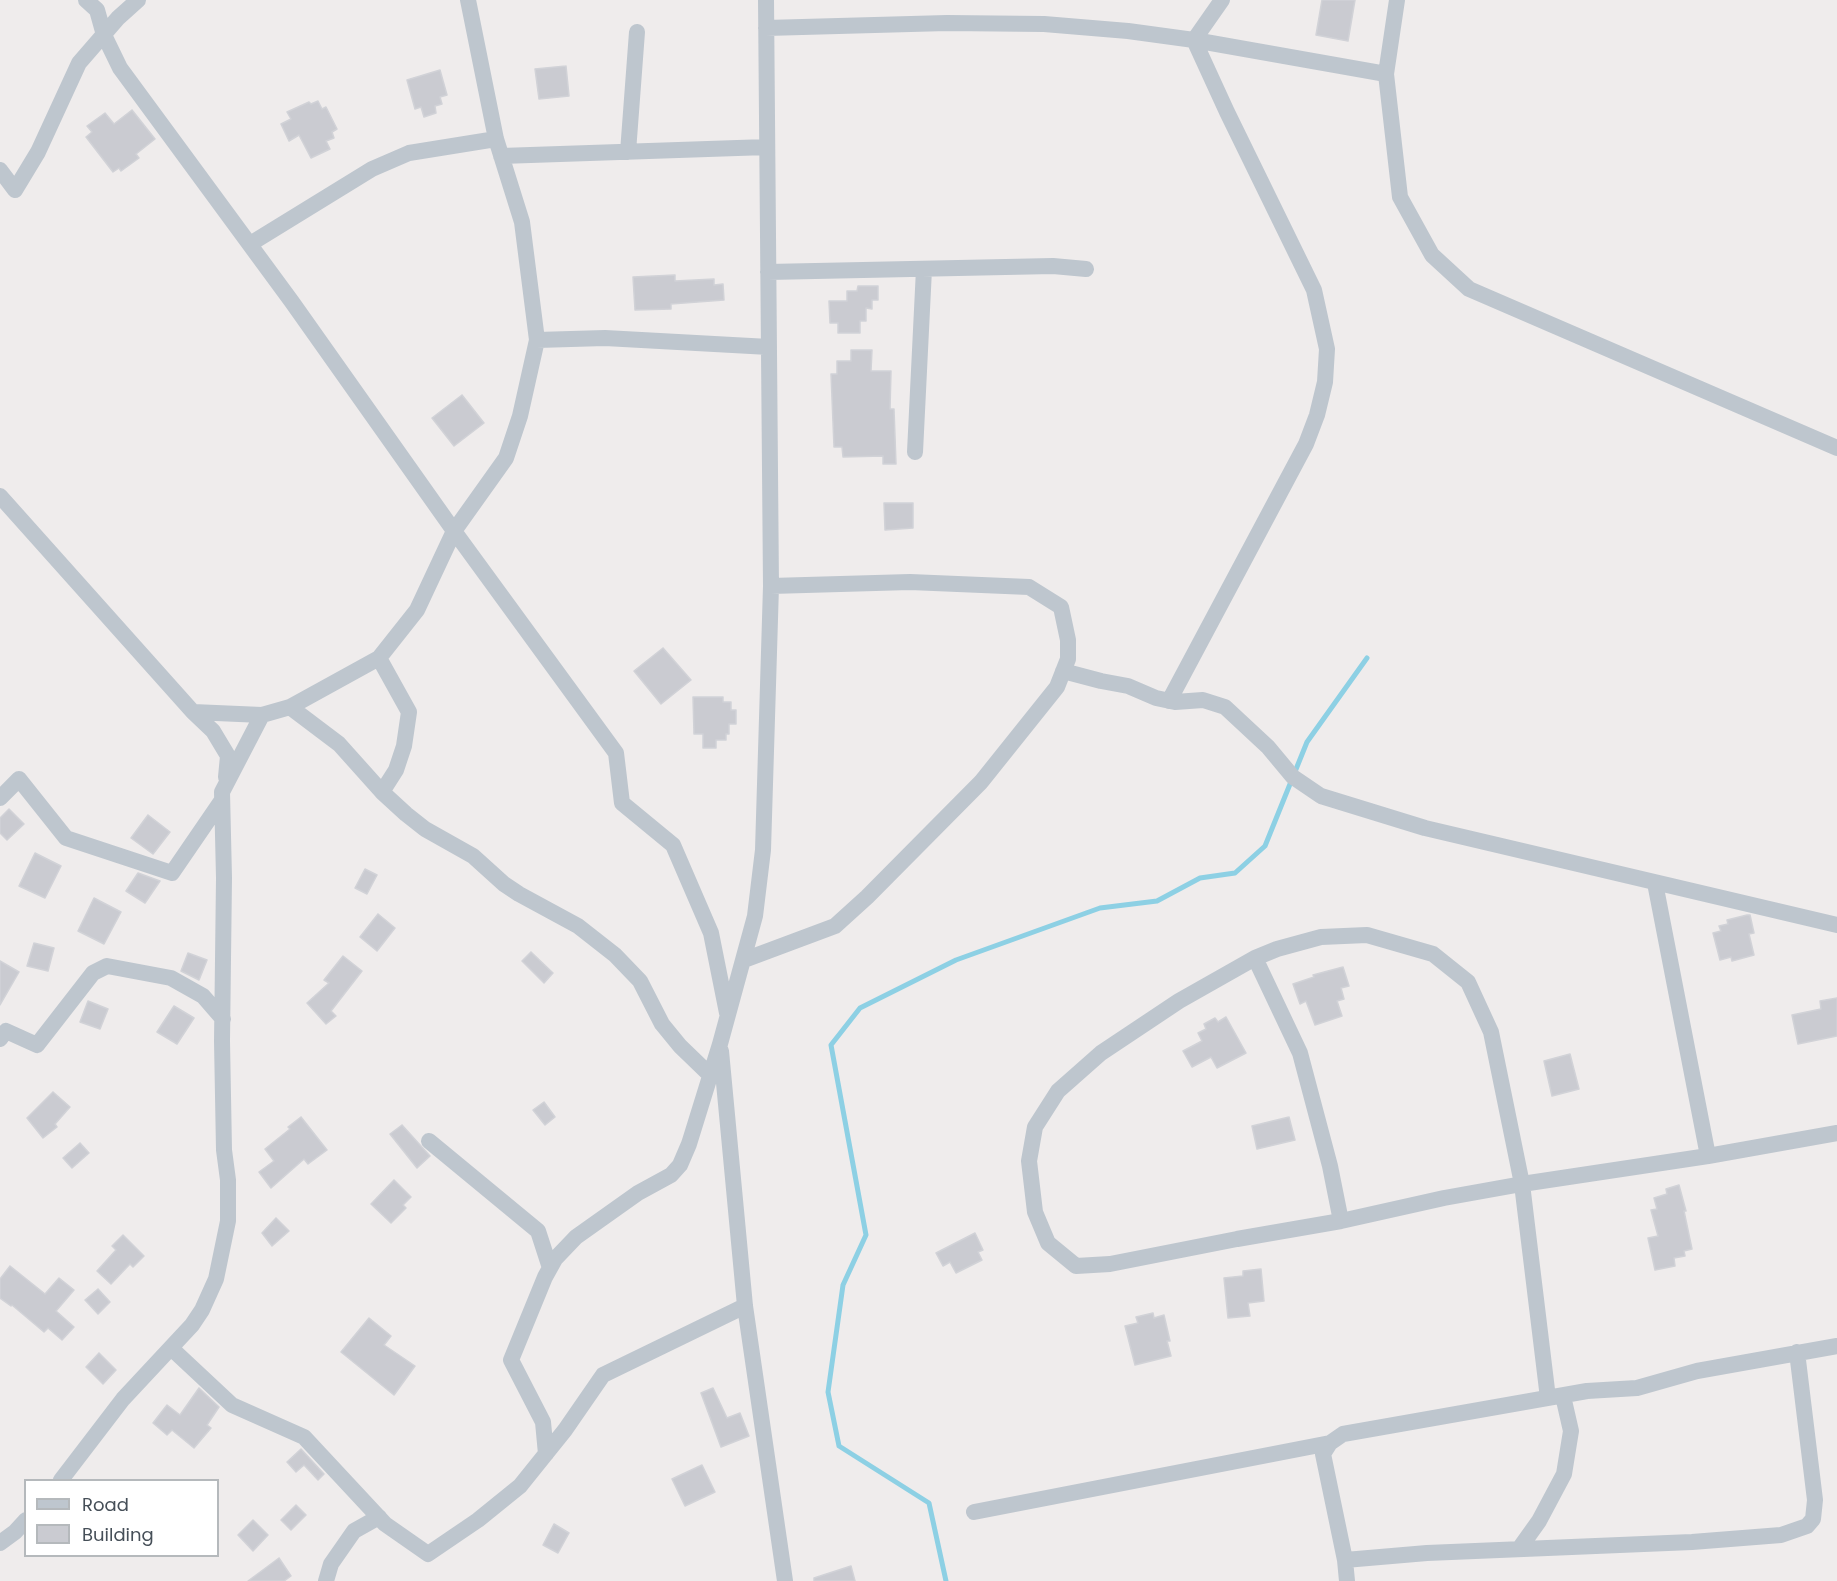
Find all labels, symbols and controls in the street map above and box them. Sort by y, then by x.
legend [24,1479,219,1557]
text: Road [82,1492,129,1517]
text: Building [82,1522,154,1547]

